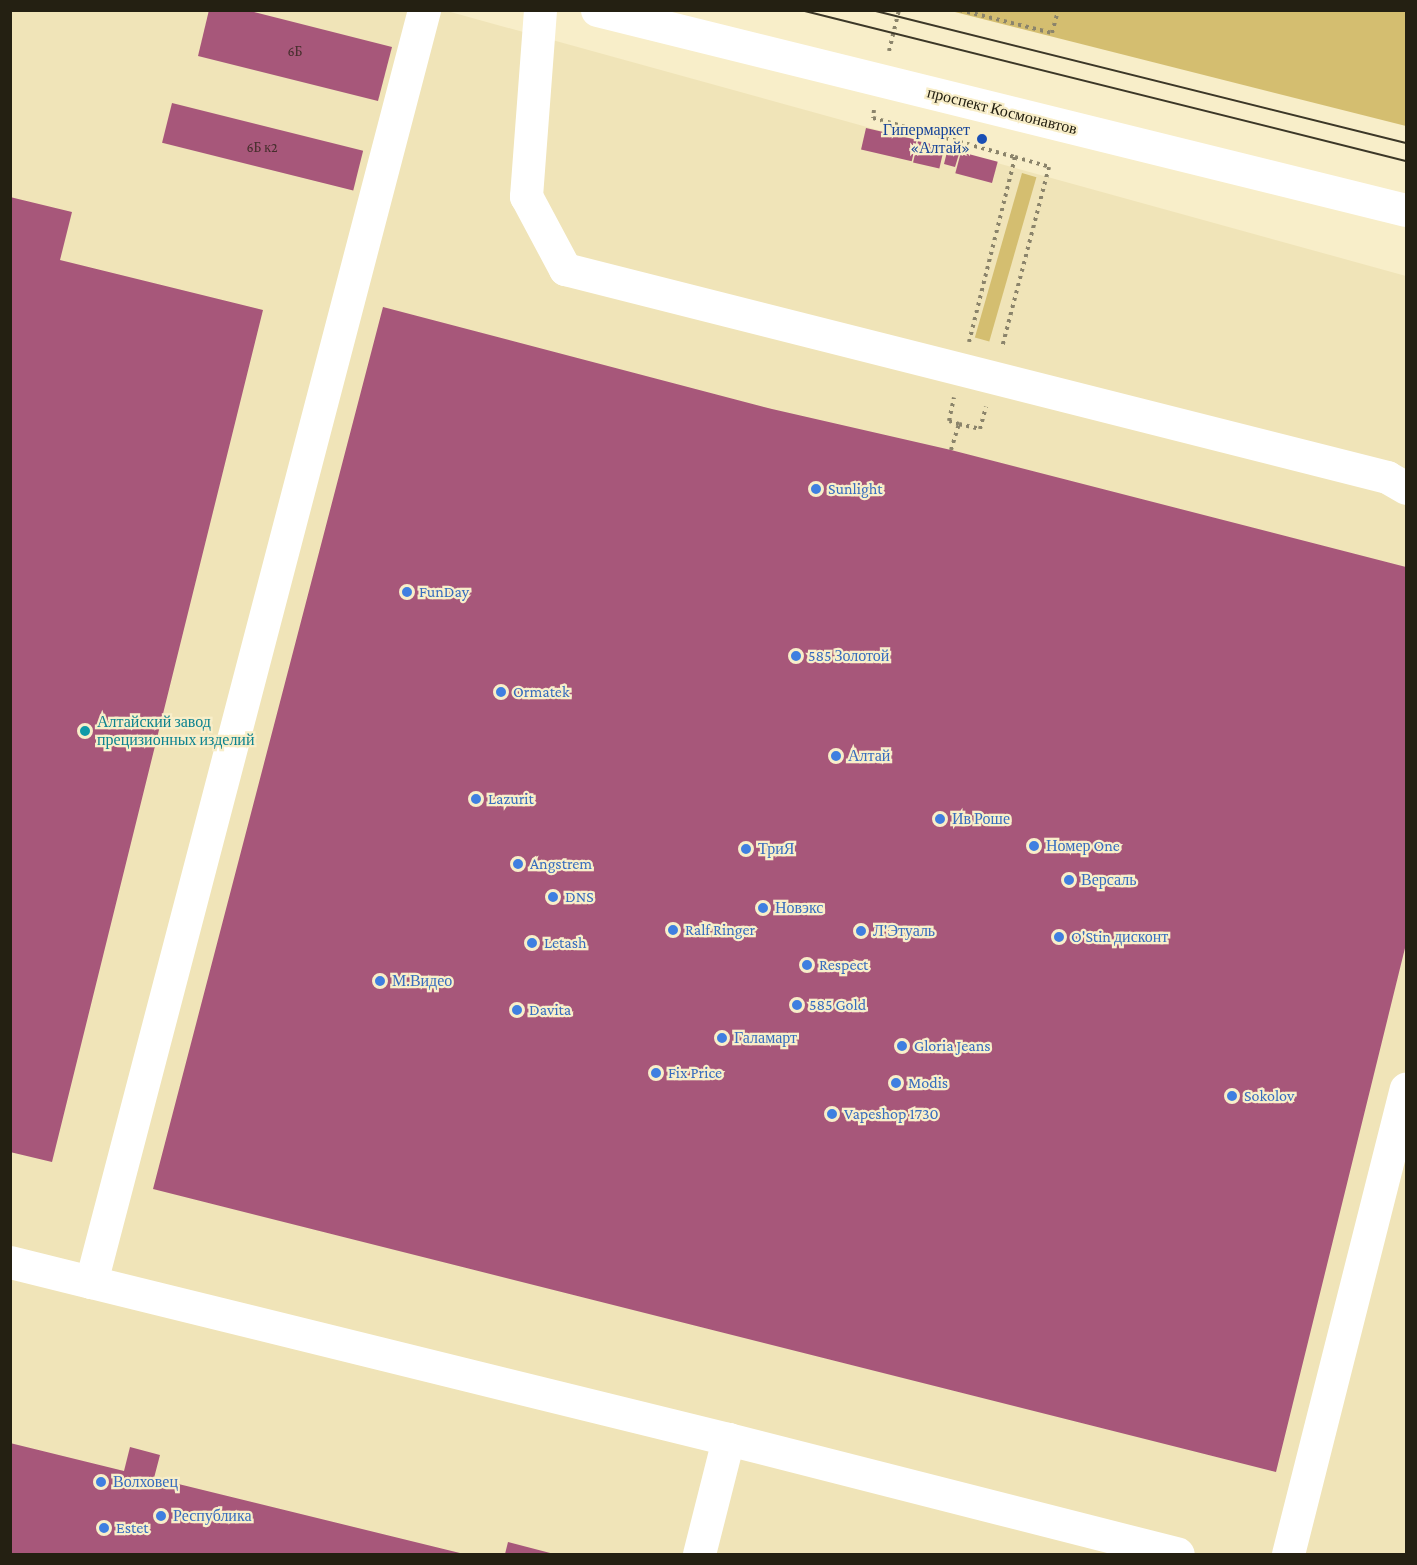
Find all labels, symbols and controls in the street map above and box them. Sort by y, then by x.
house number: 6Б [287,43,303,59]
street label: проспект Космонавтов [925,83,1079,139]
place label: Гипермаркет «Алтай» [883,120,970,158]
marker: Гипермаркет «Алтай» [975,132,989,146]
house number: 6Б к2 [246,139,278,155]
place label: Sunlight [828,479,883,499]
marker: Sunlight [809,482,823,496]
place label: FunDay [419,582,469,602]
marker: FunDay [400,585,414,599]
place label: 585 Золотой [808,646,889,666]
marker: 585 Золотой [789,649,803,663]
place label: Ormatek [513,682,570,702]
marker: Ormatek [494,685,508,699]
place label: Алтайский завод прецизионных изделий [97,712,254,750]
marker: Алтайский завод прецизионных изделий [78,724,92,738]
place label: Алтай [848,746,890,766]
marker: Алтай [829,749,843,763]
place label: Lazurit [488,789,534,809]
marker: Lazurit [469,792,483,806]
place label: Ив Роше [952,809,1010,829]
marker: Ив Роше [933,812,947,826]
place label: Номер One [1046,836,1120,856]
place label: ТриЯ [758,839,794,859]
marker: Номер One [1027,839,1041,853]
marker: ТриЯ [739,842,753,856]
place label: Angstrem [530,854,592,874]
marker: Angstrem [511,857,525,871]
place label: Версаль [1081,870,1137,890]
marker: Версаль [1062,873,1076,887]
place label: DNS [565,887,594,907]
marker: DNS [546,890,560,904]
place label: Новэкс [775,898,823,918]
marker: Новэкс [756,901,770,915]
place label: Ralf Ringer [685,920,755,940]
place label: Л'Этуаль [873,921,935,941]
marker: Ralf Ringer [666,923,680,937]
marker: Л'Этуаль [854,924,868,938]
place label: O'Stin дисконт [1071,927,1168,947]
marker: O'Stin дисконт [1052,930,1066,944]
place label: Letash [544,933,587,953]
marker: Letash [525,936,539,950]
place label: Respect [819,955,868,975]
marker: Respect [800,958,814,972]
place label: М.Видео [392,971,452,991]
marker: М.Видео [373,974,387,988]
place label: 585 Gold [809,995,866,1015]
marker: 585 Gold [790,998,804,1012]
place label: Davita [529,1000,571,1020]
marker: Davita [510,1003,524,1017]
place label: Галамарт [734,1028,797,1048]
marker: Галамарт [715,1031,729,1045]
place label: Gloria Jeans [914,1036,991,1056]
marker: Gloria Jeans [895,1039,909,1053]
place label: Fix Price [668,1063,722,1083]
marker: Fix Price [649,1066,663,1080]
place label: Modis [908,1073,948,1093]
marker: Modis [889,1076,903,1090]
place label: Sokolov [1244,1086,1294,1106]
marker: Sokolov [1225,1089,1239,1103]
place label: Vapeshop 1730 [844,1104,939,1124]
marker: Vapeshop 1730 [825,1107,839,1121]
place label: Волховец [113,1472,178,1492]
marker: Волховец [94,1475,108,1489]
place label: Республика [173,1506,252,1526]
marker: Республика [154,1509,168,1523]
place label: Estet [116,1518,148,1538]
marker: Estet [97,1521,111,1535]

